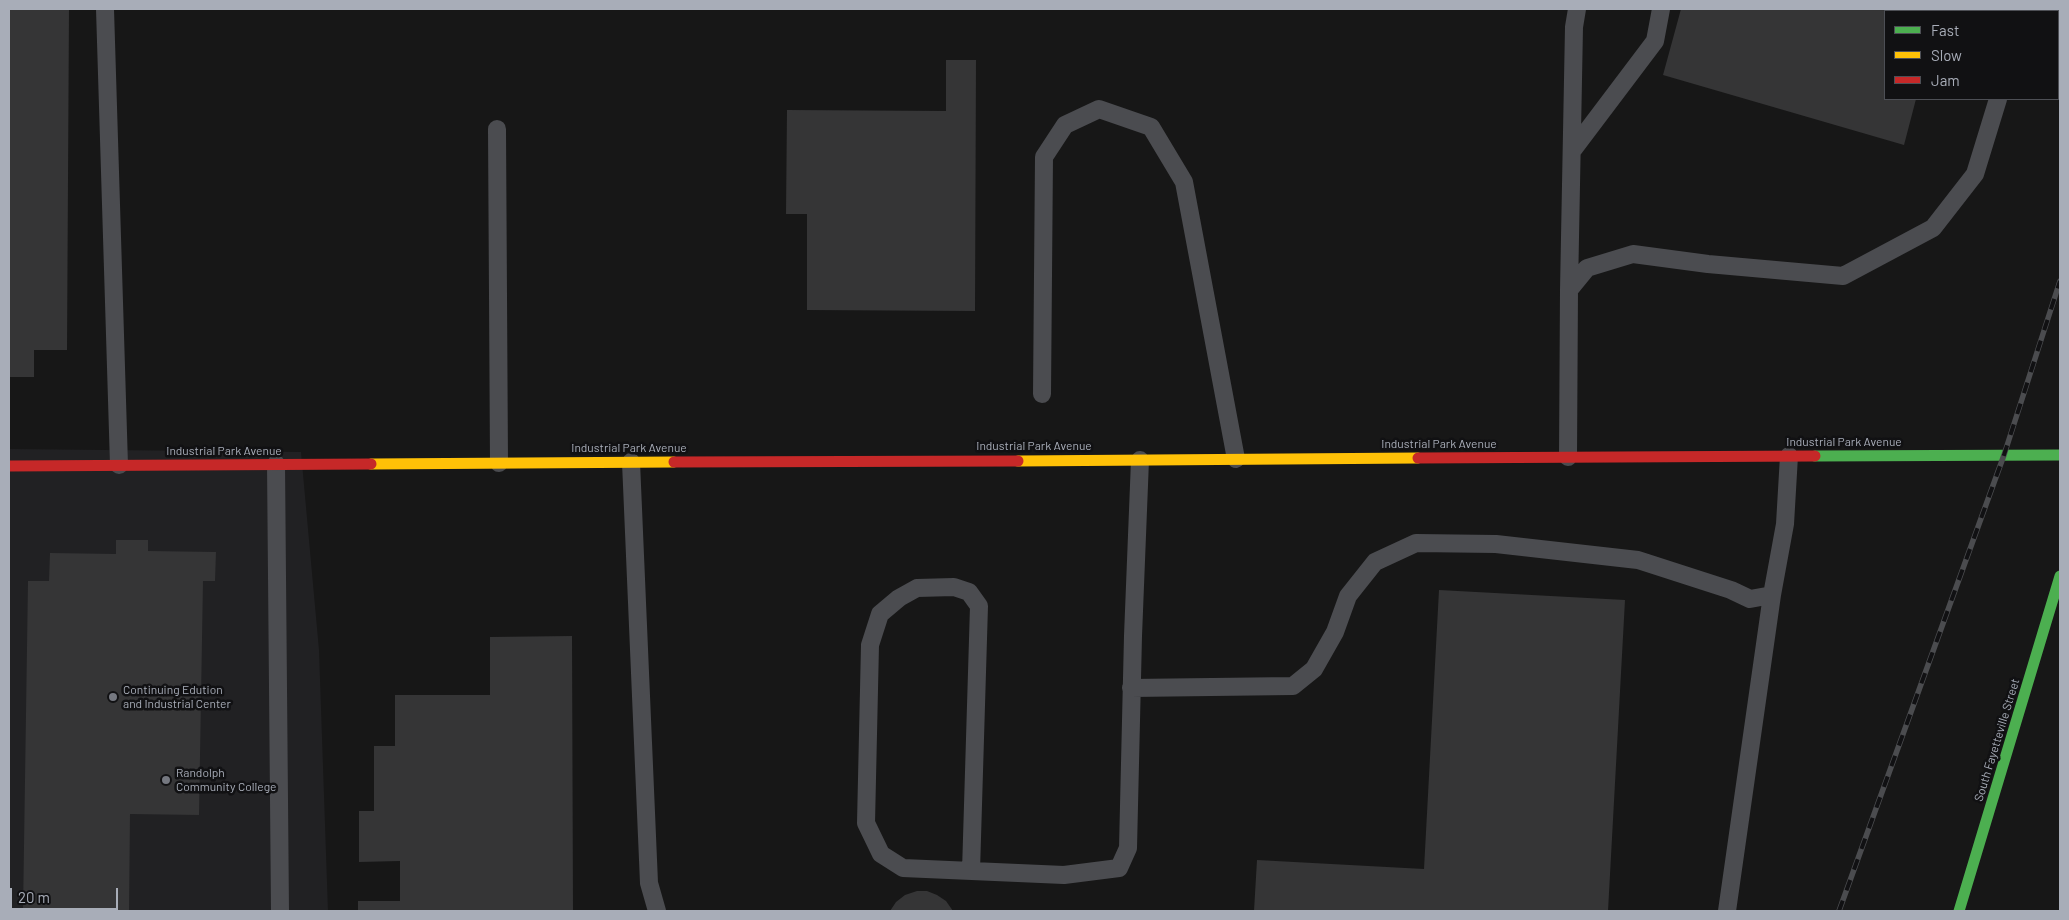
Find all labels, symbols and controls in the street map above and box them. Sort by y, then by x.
legend [1884,10,2059,100]
text: Fast [1931,21,1959,39]
text: Slow [1931,46,1962,64]
text: Jam [1931,71,1960,89]
street label: Industrial Park Avenue [1786,435,1902,449]
street label: Industrial Park Avenue [1381,437,1497,451]
street label: Industrial Park Avenue [976,439,1092,453]
street label: Industrial Park Avenue [571,441,687,455]
street label: Industrial Park Avenue [166,444,282,458]
street label: South Fayetteville Street [1971,677,2023,803]
place label: Continuing Edution and Industrial Center [123,683,231,711]
marker: Continuing Edution and Industrial Center [107,691,119,703]
place label: Randolph Community College [176,766,276,794]
marker: Randolph Community College [160,774,172,786]
scale bar [12,878,120,910]
text: 20 m [18,888,50,906]

